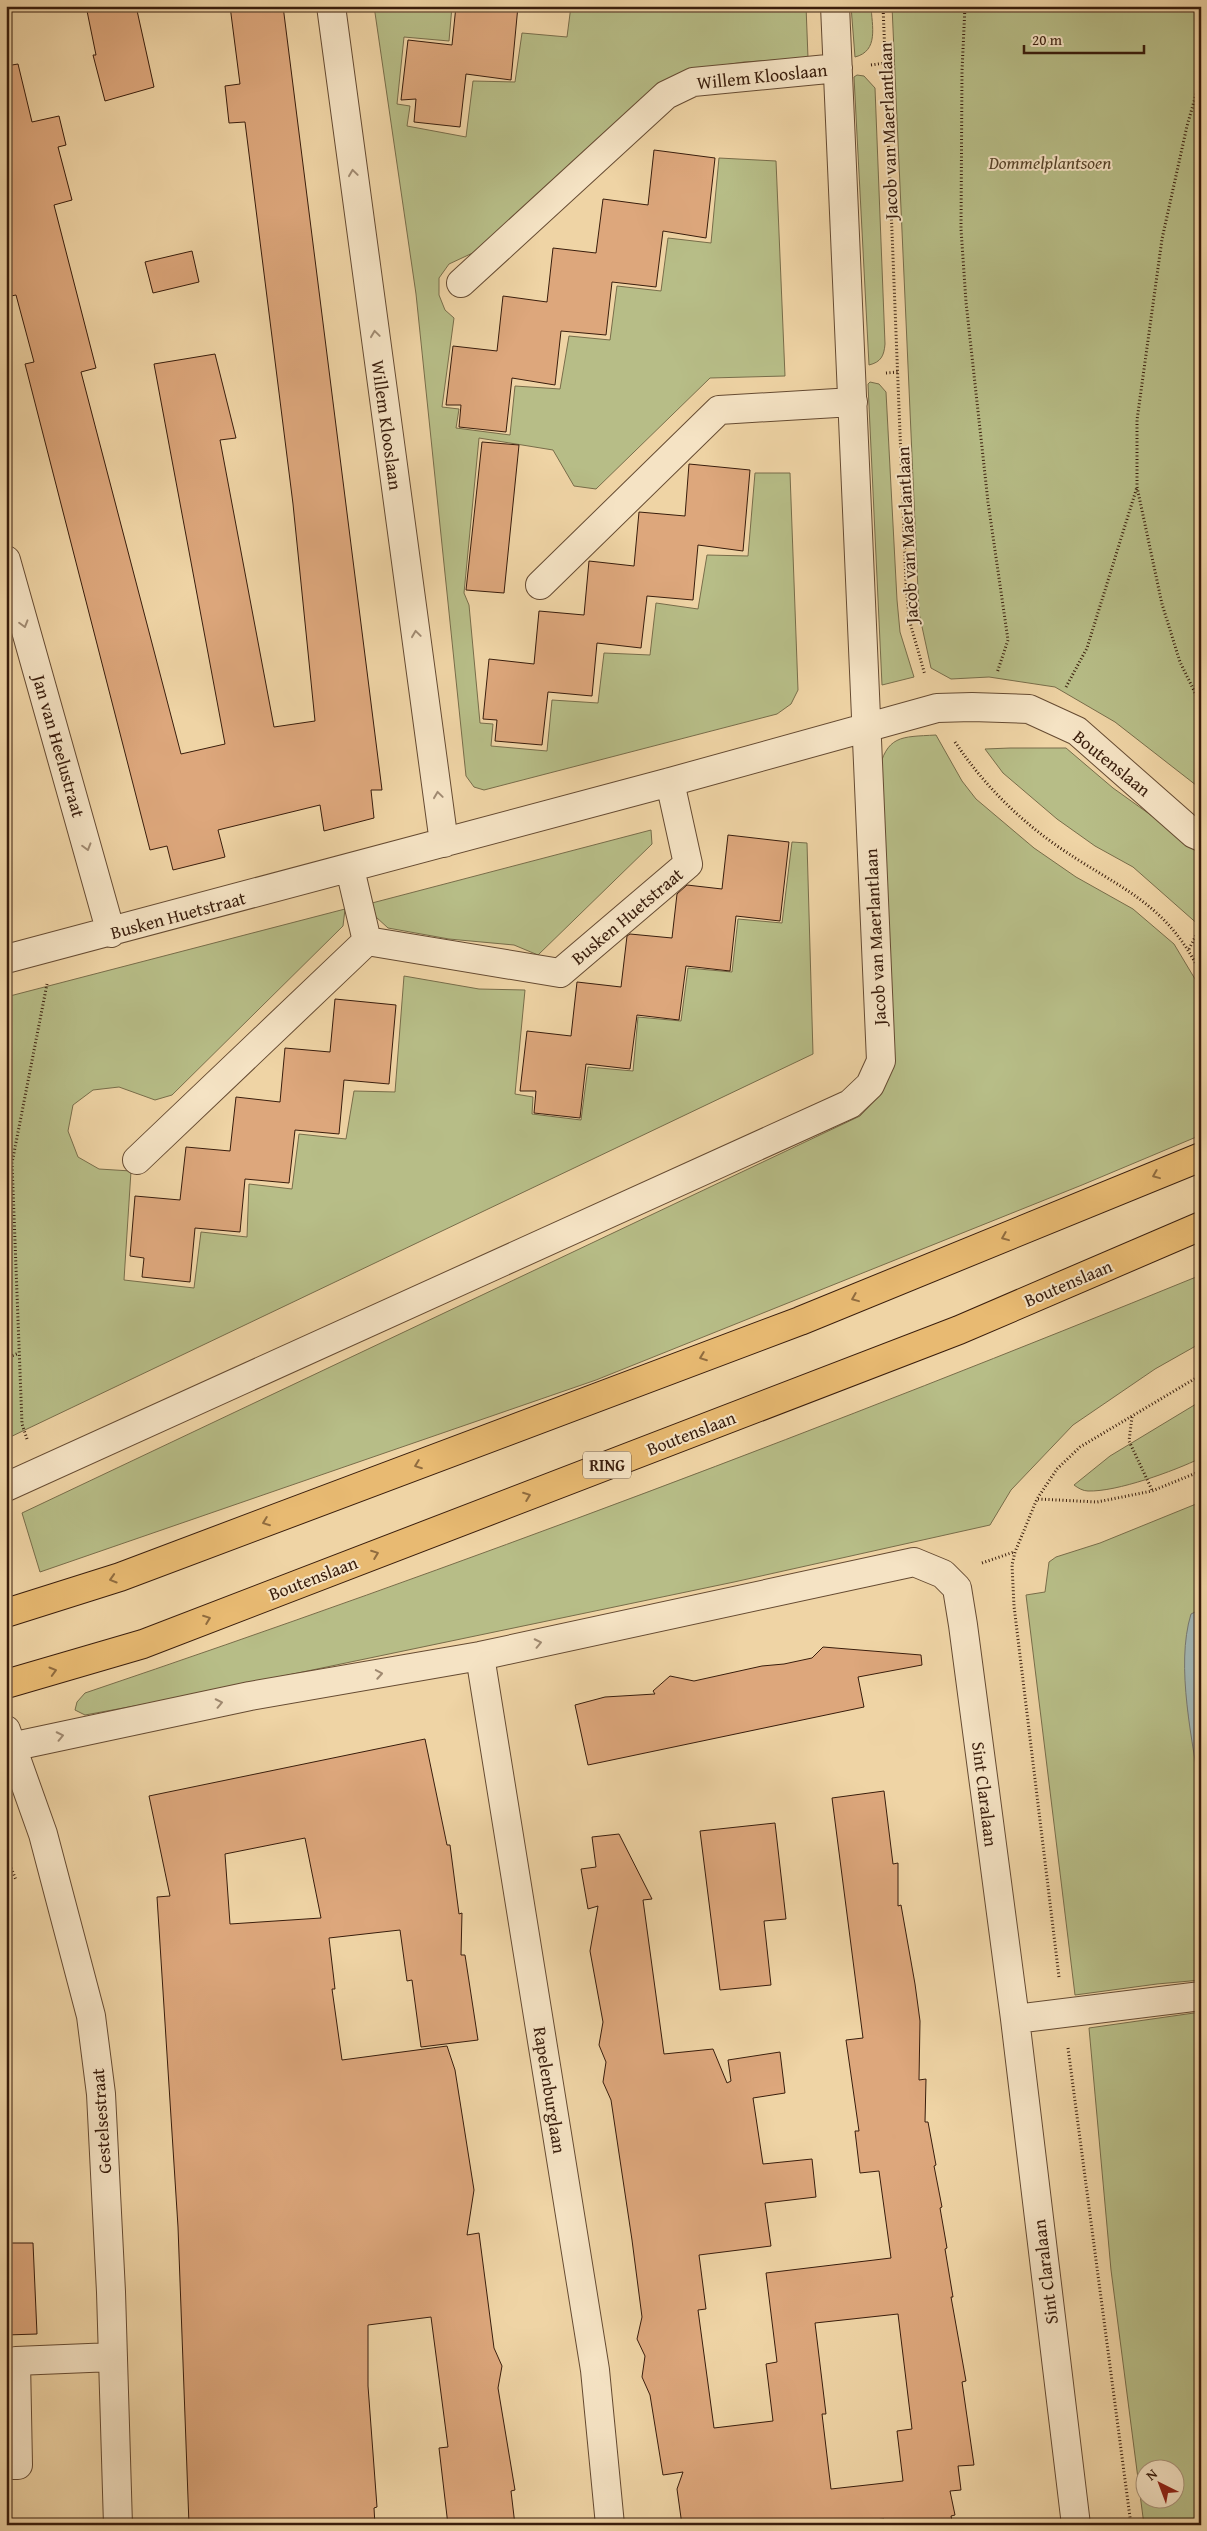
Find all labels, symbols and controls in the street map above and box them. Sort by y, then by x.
scale bar [1024,22,1144,54]
text: 20 m [1032,29,1063,50]
street label: Jacob van Maerlantlaan [871,42,905,222]
street label: Willem Klooslaan [695,56,829,96]
park label: Dommelplantsoen [988,149,1111,176]
one-way arrow [348,169,359,177]
one-way arrow [370,330,381,338]
street label: Willem Klooslaan [365,358,409,492]
street label: Jacob van Maerlantlaan [889,446,925,626]
one-way arrow [19,619,29,627]
one-way arrow [411,630,422,638]
street label: Jan van Heelustraat [25,670,92,821]
street label: Boutenslaan [1067,723,1157,803]
one-way arrow [433,791,443,799]
one-way arrow [82,843,92,851]
street label: Jacob van Maerlantlaan [857,848,893,1028]
street label: Busken Huetstraat [565,861,689,971]
street label: Busken Huetstraat [107,884,249,946]
one-way arrow [1152,1169,1161,1180]
one-way arrow [1001,1230,1010,1241]
street label: Boutenslaan [1020,1252,1116,1314]
one-way arrow [851,1292,860,1303]
one-way arrow [700,1351,708,1361]
street label: Boutenslaan [643,1404,739,1462]
road number: RING [583,1452,631,1478]
one-way arrow [414,1459,423,1470]
one-way arrow [522,1492,531,1502]
one-way arrow [262,1517,270,1527]
street label: Boutenslaan [265,1549,361,1607]
one-way arrow [370,1550,379,1561]
one-way arrow [110,1573,118,1583]
one-way arrow [202,1615,211,1625]
one-way arrow [534,1639,543,1649]
one-way arrow [49,1666,57,1676]
one-way arrow [374,1669,383,1679]
one-way arrow [214,1698,223,1709]
one-way arrow [55,1731,64,1742]
street label: Sint Claralaan [965,1740,1005,1848]
street label: Rapelenburglaan [527,2025,573,2155]
street label: Gestelsestraat [84,2067,118,2175]
street label: Sint Claralaan [1025,2218,1065,2326]
north arrow [1134,2458,1184,2508]
text: N [1141,2463,1162,2485]

